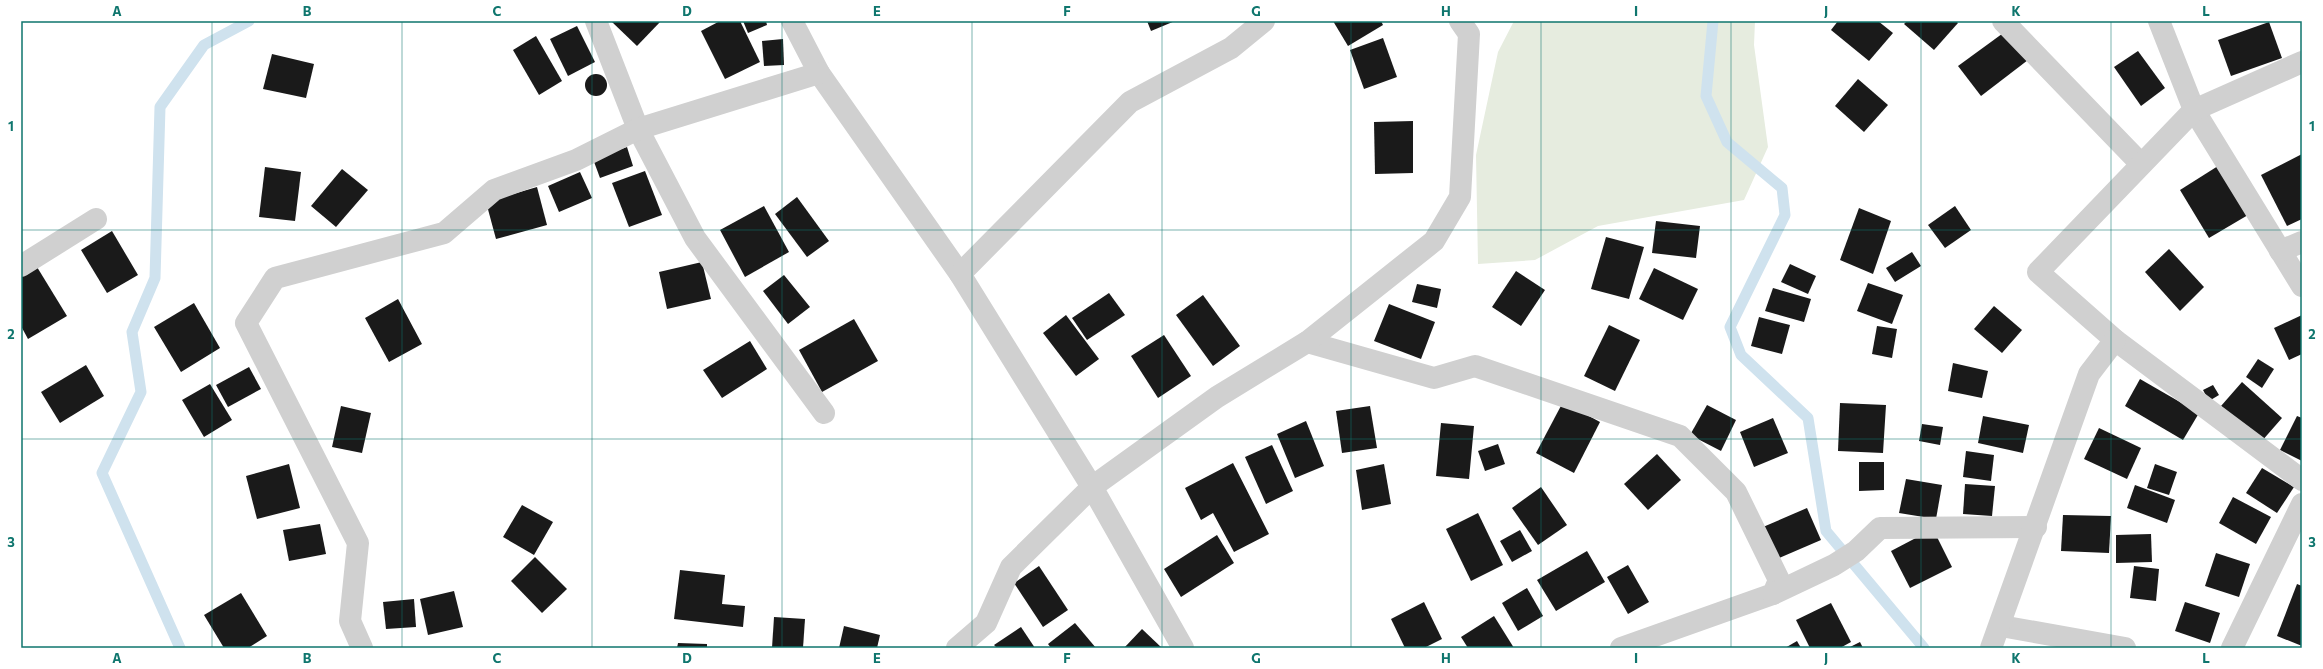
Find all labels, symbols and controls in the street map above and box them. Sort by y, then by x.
text: A [112,3,122,19]
text: B [303,3,312,19]
text: C [493,3,502,19]
text: D [682,3,692,19]
text: E [873,3,881,19]
text: F [1063,3,1071,19]
text: G [1251,3,1261,19]
text: H [1441,3,1451,19]
text: I [1634,3,1638,19]
text: J [1824,3,1828,19]
text: K [2011,3,2021,19]
text: L [2202,3,2210,19]
text: 1 [8,118,14,134]
text: 1 [2309,118,2315,134]
text: 2 [7,326,15,342]
text: 2 [2308,326,2316,342]
text: 3 [7,534,15,550]
text: 3 [2308,534,2316,550]
text: A [112,650,122,666]
text: B [303,650,312,666]
text: C [493,650,502,666]
text: D [682,650,692,666]
text: E [873,650,881,666]
text: F [1063,650,1071,666]
text: G [1251,650,1261,666]
text: H [1441,650,1451,666]
text: I [1634,650,1638,666]
text: J [1824,650,1828,666]
text: K [2011,650,2021,666]
text: L [2202,650,2210,666]

